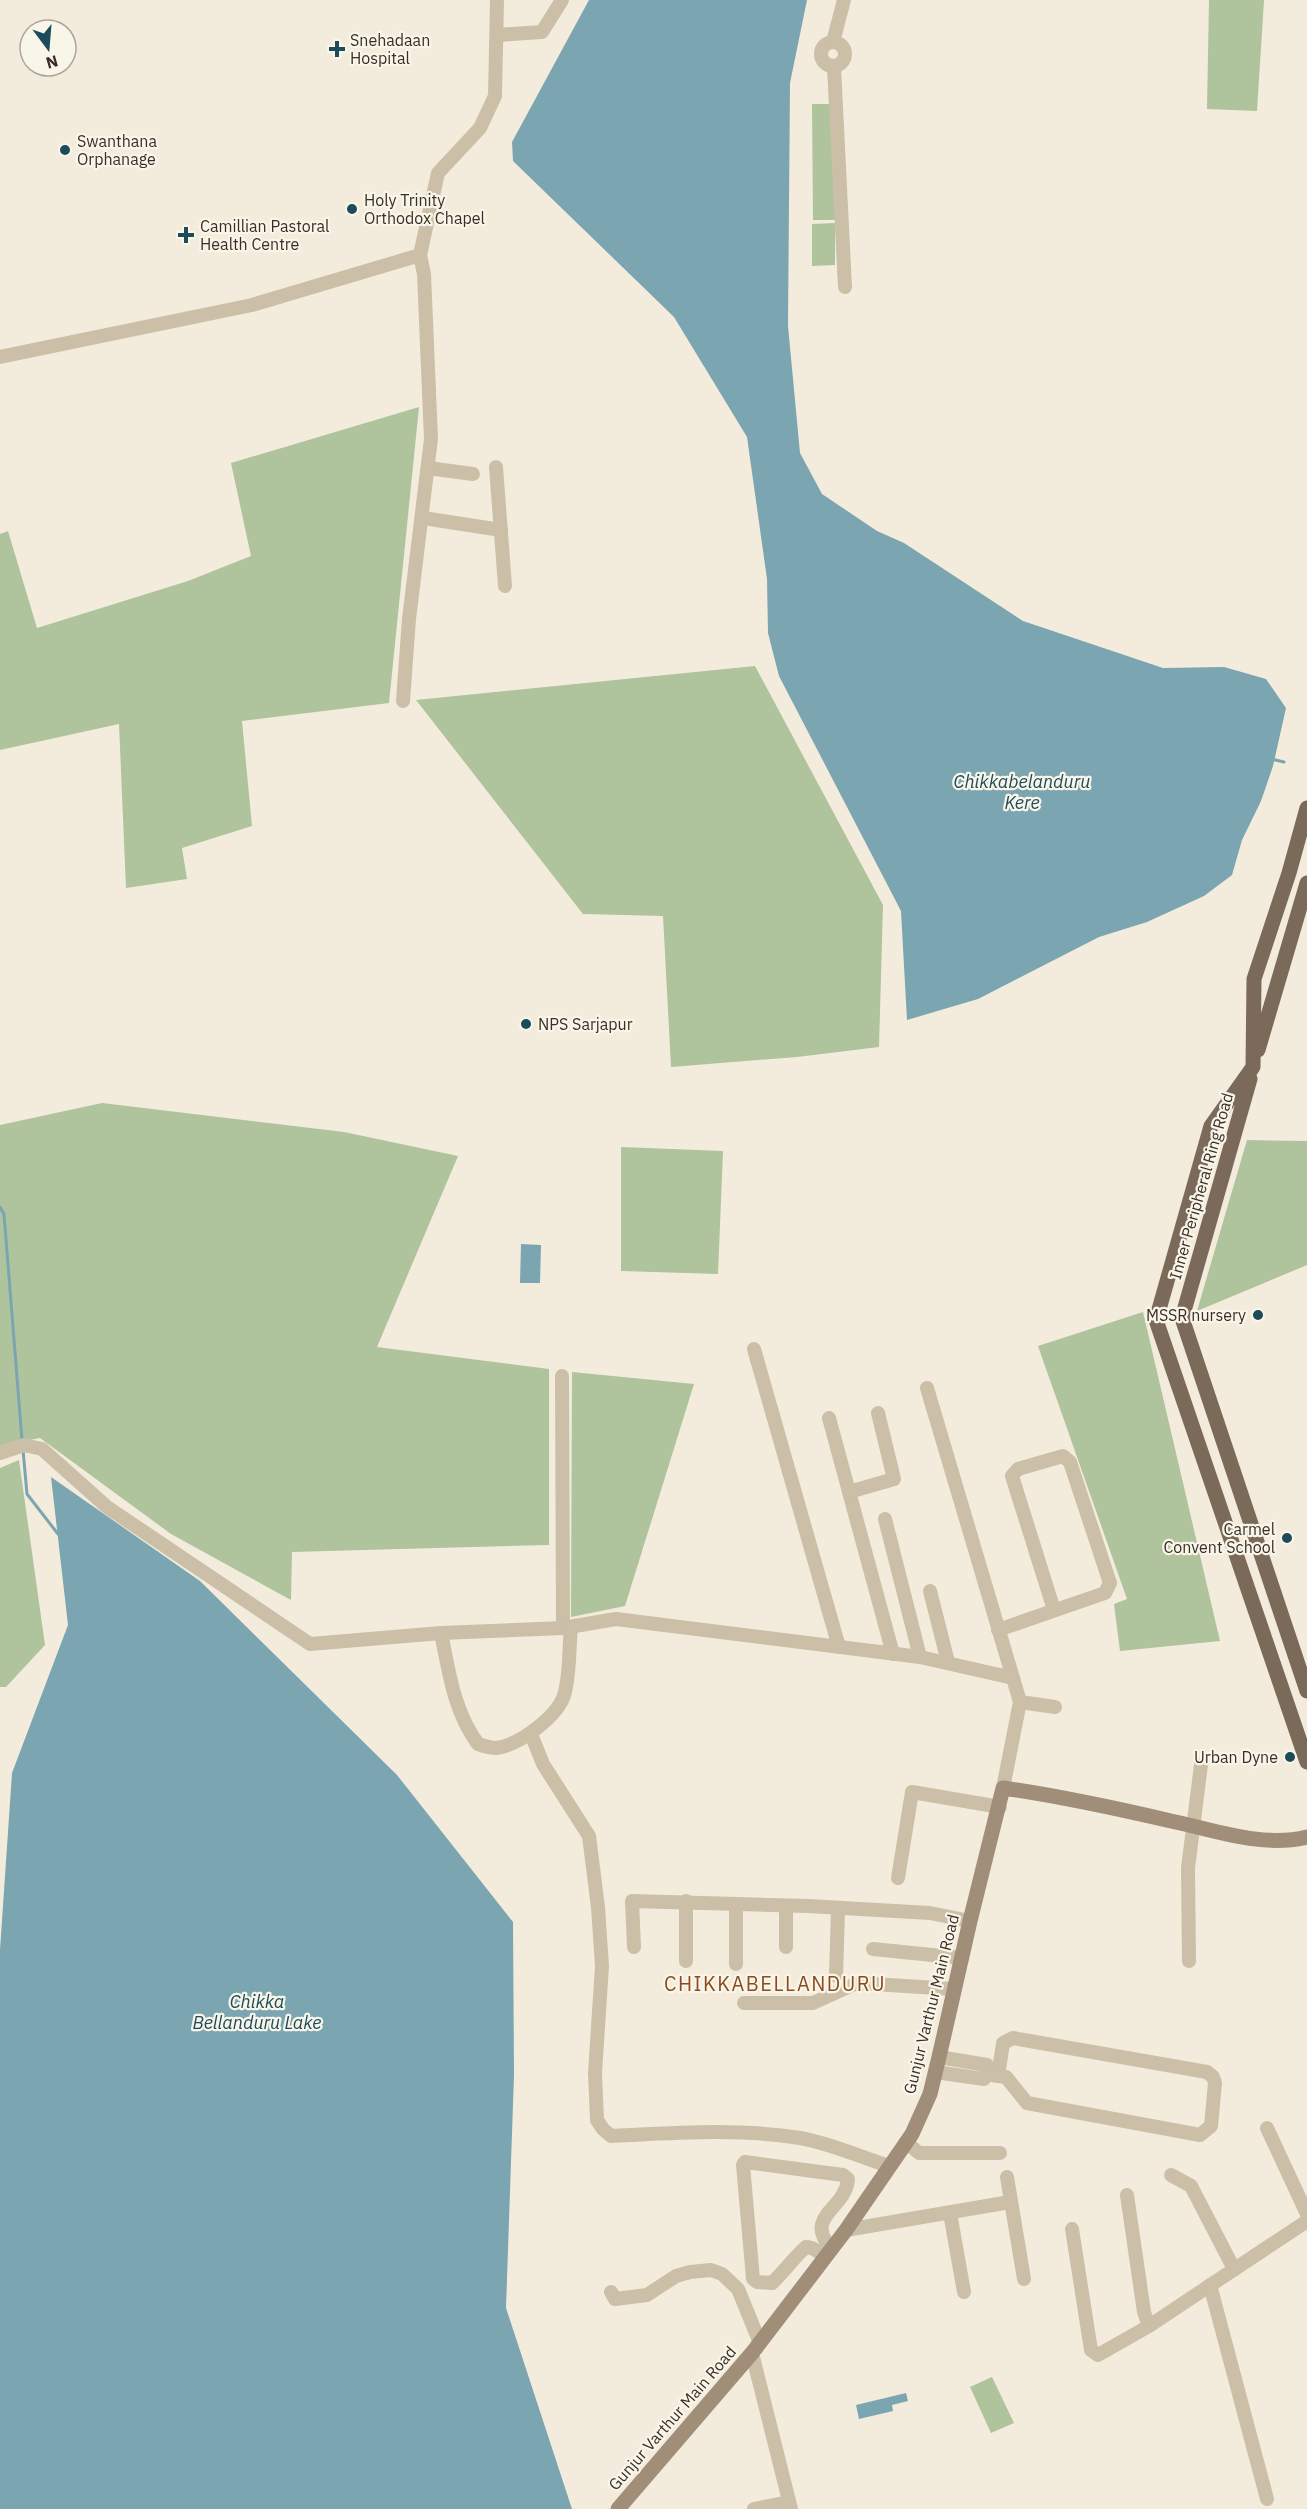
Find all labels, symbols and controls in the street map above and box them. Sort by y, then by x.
north arrow [18,18,78,78]
place label: Snehadaan Hospital [350,30,430,68]
marker: Snehadaan Hospital [328,40,346,58]
text: N [44,51,60,74]
place label: Swanthana Orphanage [77,131,157,169]
marker: Swanthana Orphanage [58,143,72,157]
place label: Holy Trinity Orthodox Chapel [364,190,485,228]
marker: Holy Trinity Orthodox Chapel [345,202,359,216]
place label: Camillian Pastoral Health Centre [200,216,329,254]
marker: Camillian Pastoral Health Centre [177,226,195,244]
water label: Chikkabelanduru Kere [954,770,1090,814]
place label: NPS Sarjapur [538,1014,633,1034]
marker: NPS Sarjapur [519,1017,533,1031]
street label: Inner Peripheral Ring Road [1165,1090,1237,1282]
place label: MSSR nursery [1146,1305,1246,1325]
marker: MSSR nursery [1251,1308,1265,1322]
place label: Carmel Convent School [1163,1519,1275,1557]
marker: Carmel Convent School [1280,1531,1294,1545]
place label: Urban Dyne [1194,1747,1278,1767]
marker: Urban Dyne [1283,1750,1297,1764]
street label: Gunjur Varthur Main Road [899,1912,963,2096]
district label: CHIKKABELLANDURU [664,1970,886,1997]
water label: Chikka Bellanduru Lake [192,1990,322,2034]
street label: Gunjur Varthur Main Road [604,2342,740,2494]

